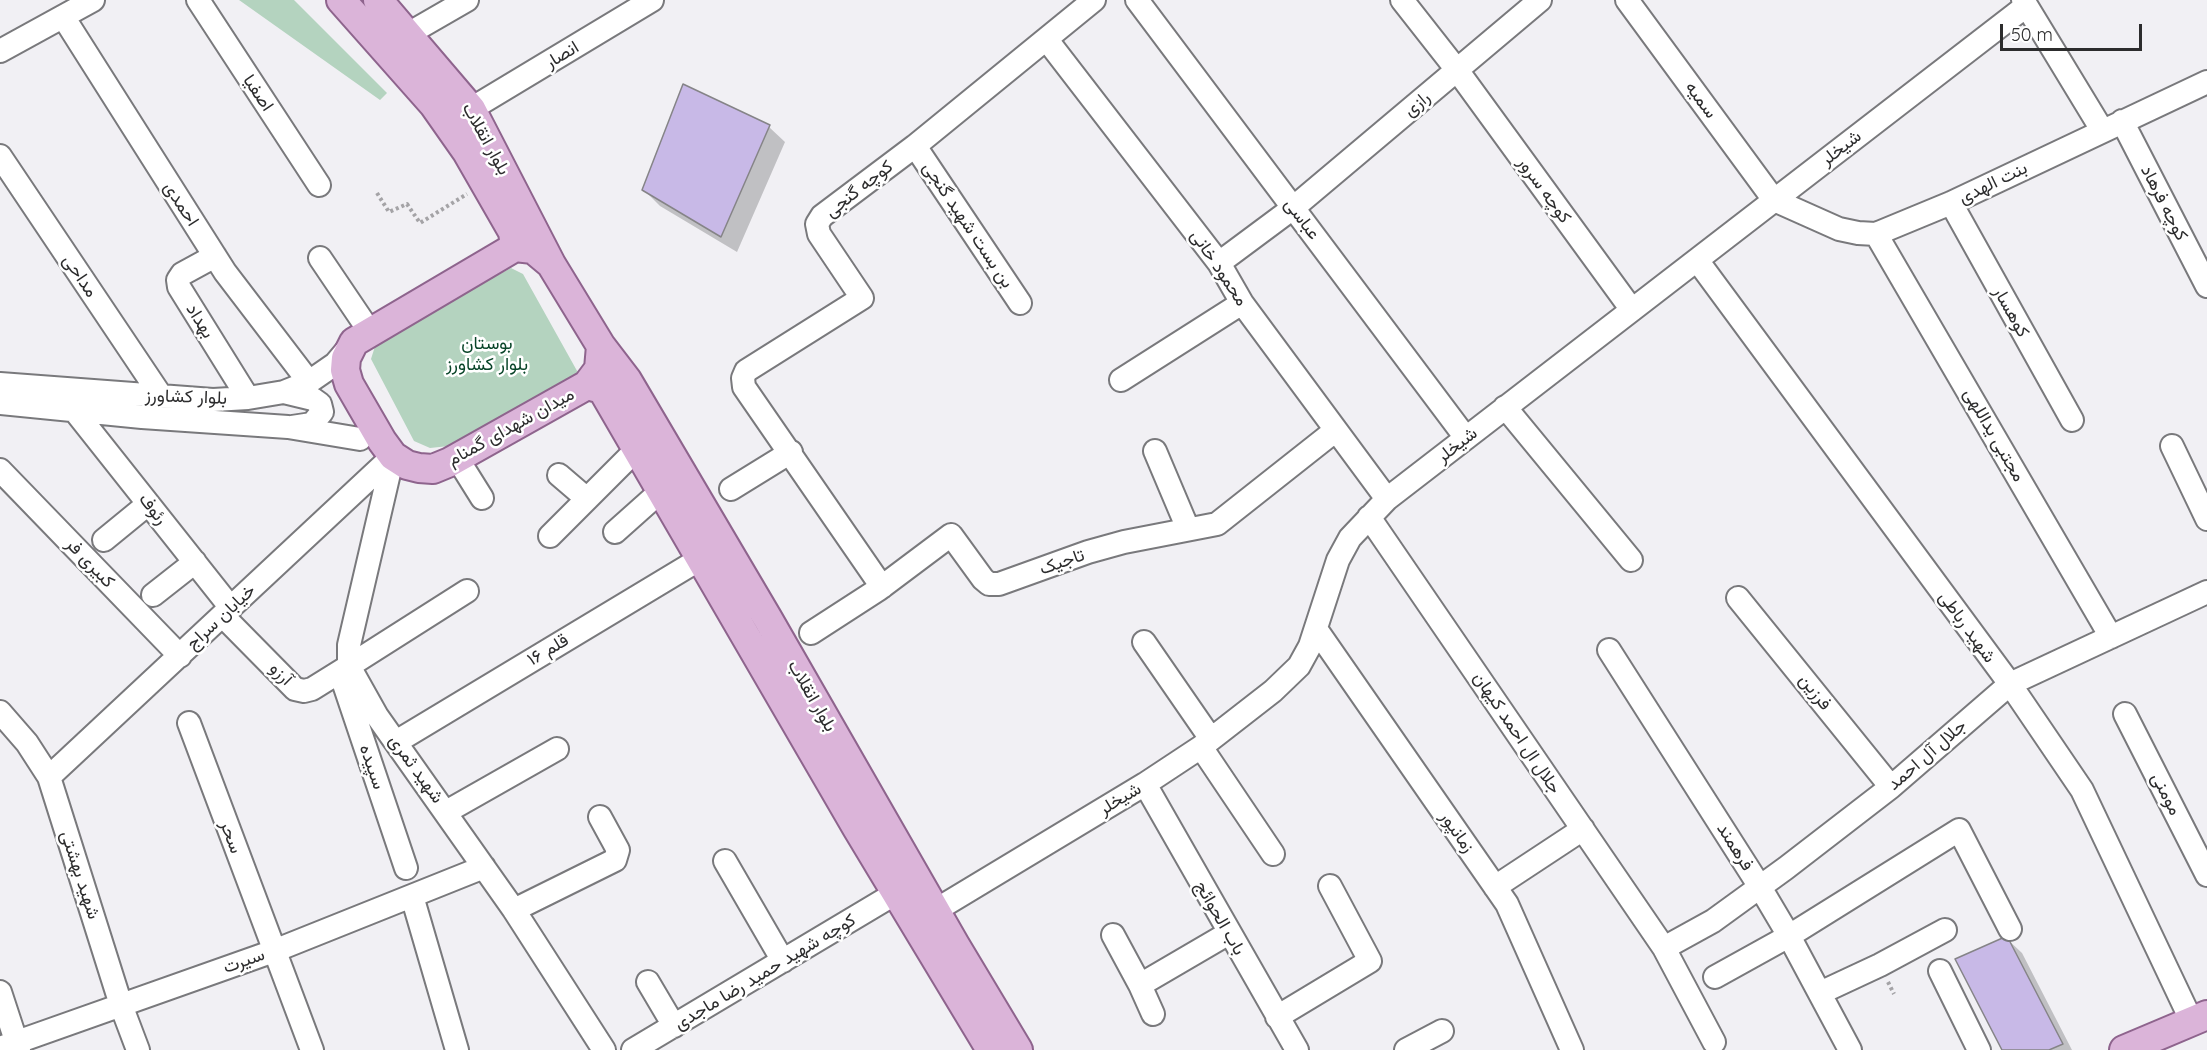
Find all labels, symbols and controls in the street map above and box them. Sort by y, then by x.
scale bar [2003,12,2146,50]
text: 50 m [2011,23,2053,46]
street label: انصار [541,37,583,73]
street label: اصفیا [238,71,278,115]
street label: سمیه [1680,77,1722,123]
street label: رازی [1399,87,1435,121]
street label: بلوار انقلاب [457,99,515,179]
street label: شیخلر [1816,125,1866,171]
street label: کوچه سرور [1513,152,1575,228]
street label: کوچه گنجی [821,156,897,222]
street label: بنت الهدی [1955,157,2031,209]
street label: بن بست شهید گنجی [918,158,1018,292]
street label: کوچه فرهاد [2136,162,2192,244]
street label: احمدی [159,178,203,230]
street label: عباسی [1279,194,1325,244]
street label: محمود خانی [1186,226,1252,310]
street label: مداحی [58,250,102,302]
street label: کوهسار [1988,283,2034,341]
street label: بهداد [181,300,219,342]
park label: بوستان بلوار کشاورز [446,333,528,376]
street label: میدان شهدای گمنام [444,383,578,471]
street label: مجتبی یداللهی [1959,384,2029,486]
street label: بلوار کشاورز [145,385,227,409]
street label: شیخلر [1432,422,1482,468]
street label: رئوف [134,489,172,529]
street label: کبیری فر [61,534,119,592]
street label: تاجیک [1037,544,1087,580]
street label: خیابان سراج [182,580,260,654]
street label: شهید رباطی [1934,587,2000,667]
street label: قلم ۱۶ [523,629,573,671]
street label: بلوار انقلاب [783,656,841,736]
street label: آرزو [265,658,297,690]
street label: جلال ال احمد کیهان [1468,668,1566,798]
street label: فرزین [1794,670,1836,714]
street label: جلال آل احمد [1883,715,1971,795]
street label: شهید ثمری [384,730,448,808]
street label: سپیده [354,742,390,792]
street label: مومنی [2146,769,2186,819]
street label: شیخلر [1095,778,1145,820]
street label: زمانپور [1435,807,1479,857]
street label: سحر [215,818,247,856]
street label: فرهمند [1712,819,1758,875]
street label: شهید بهشتی [56,828,104,922]
street label: باب الحوائج [1190,877,1250,959]
street label: کوچه شهید حمید رضا ماجدی [670,909,860,1035]
street label: سیرت [220,944,268,978]

